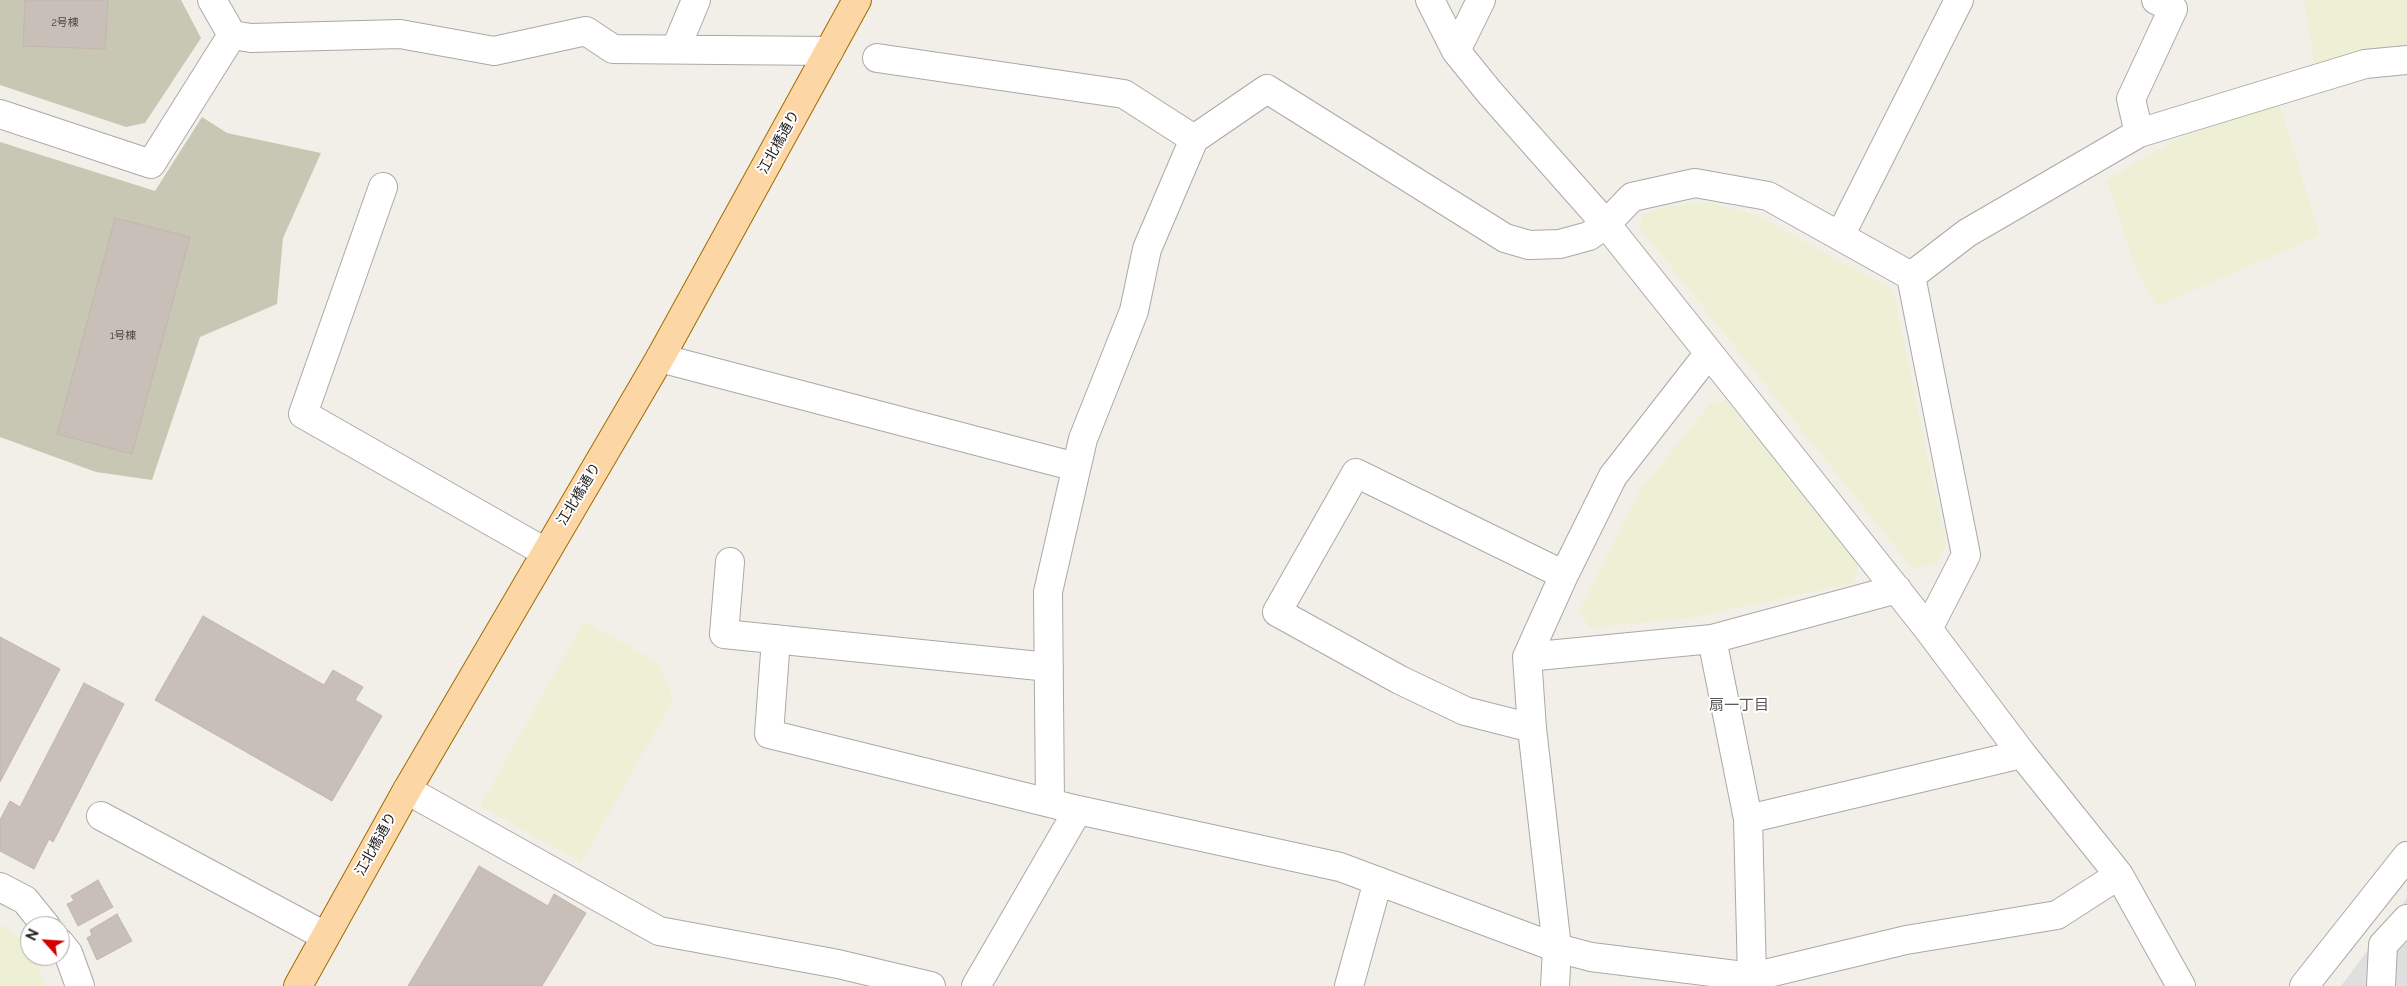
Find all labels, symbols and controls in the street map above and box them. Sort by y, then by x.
house number: 2号棟 [51,16,79,30]
street label: 江北橋通り [755,107,803,177]
house number: 1号棟 [110,329,136,343]
street label: 江北橋通り [554,460,604,528]
district label: 扇一丁目 [1709,696,1769,714]
street label: 江北橋通り [352,809,400,879]
north arrow [20,916,70,966]
text: N [23,927,42,943]

